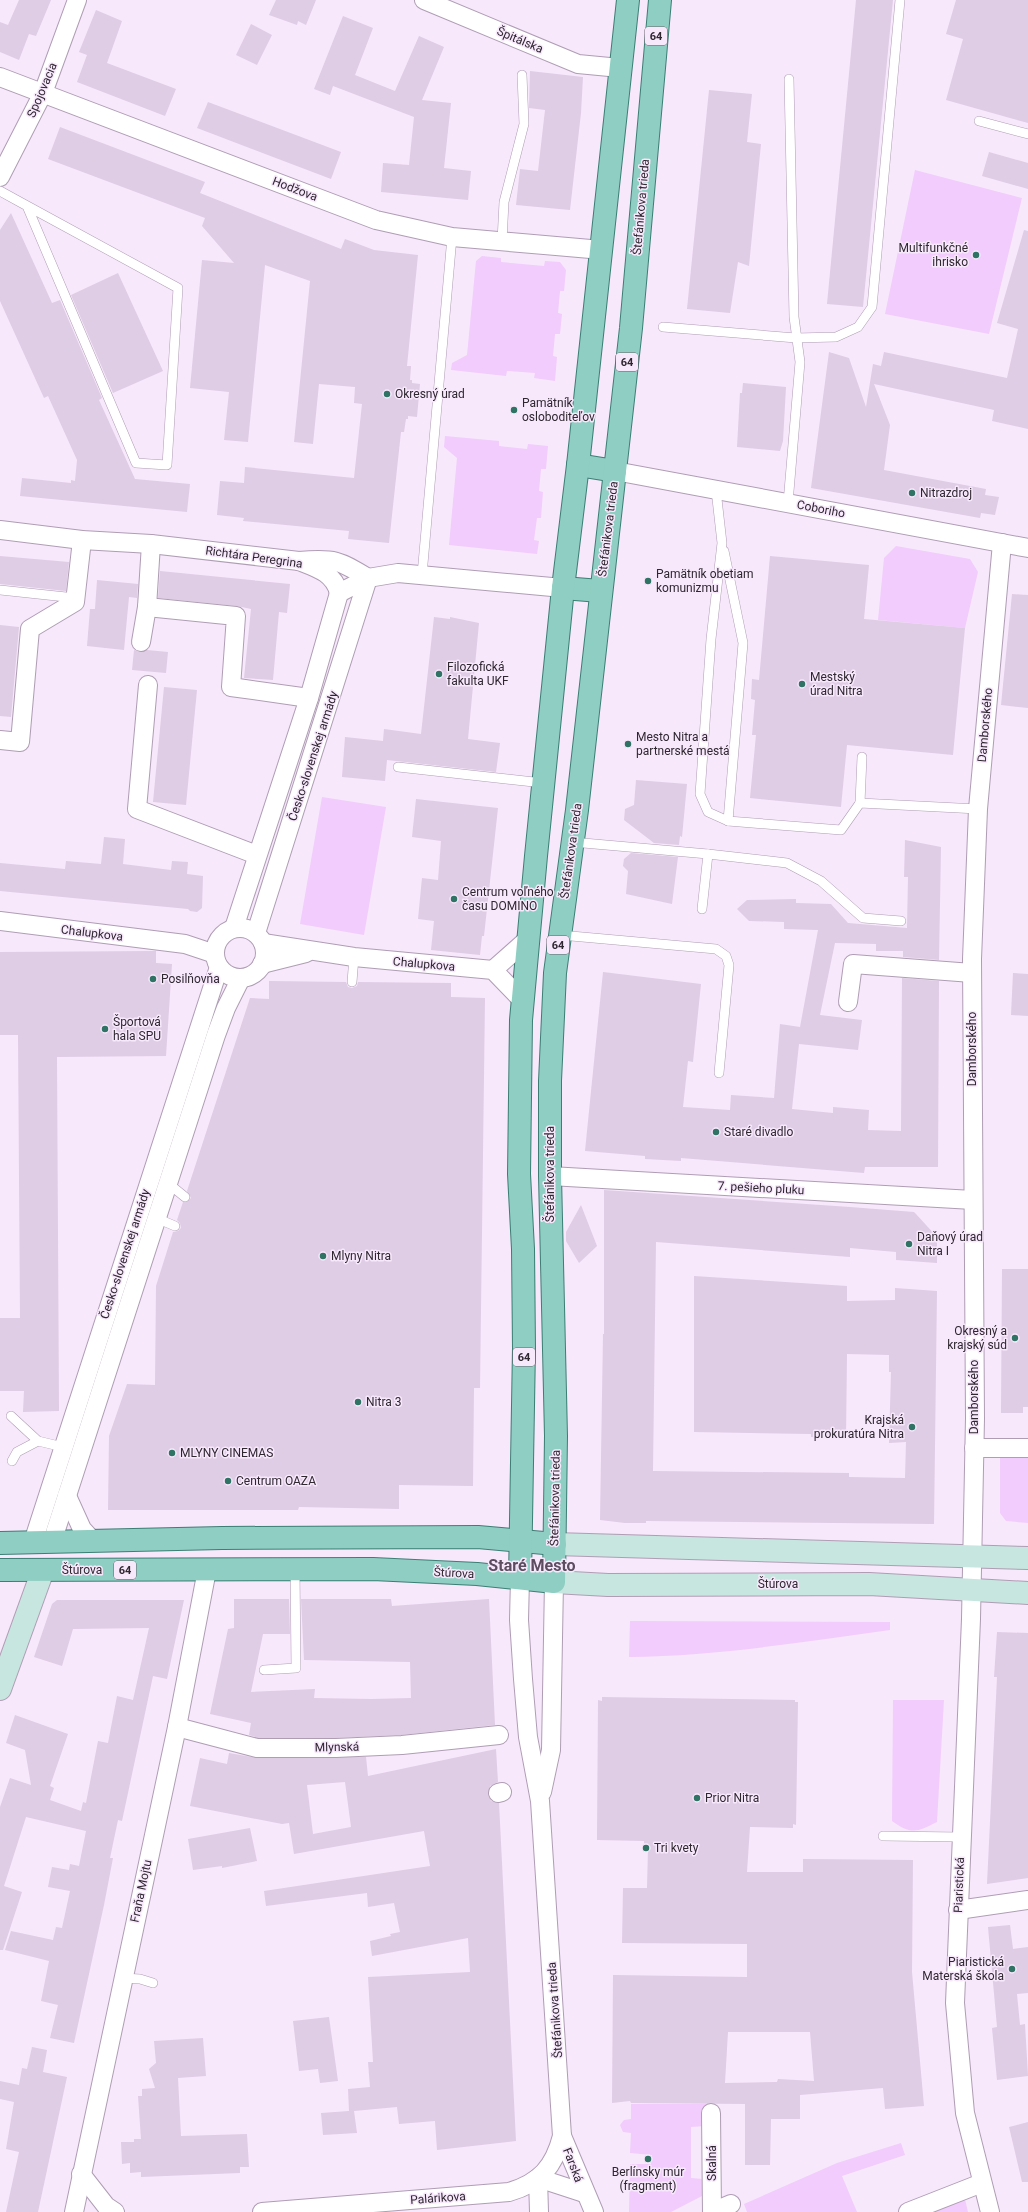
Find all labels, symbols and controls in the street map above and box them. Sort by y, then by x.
street label: Špitálska [495,23,546,56]
road number: 64 [645,27,667,45]
street label: Spojovacia [24,60,60,120]
street label: Štefánikova trieda [629,158,652,256]
street label: Hodžova [271,174,319,204]
place label: Multifunkčné ihrisko [898,241,968,269]
marker: Multifunkčné ihrisko [971,250,981,260]
road number: 64 [616,353,638,371]
place label: Okresný úrad [395,387,465,401]
marker: Okresný úrad [382,389,392,399]
place label: Pamätník osloboditeľov [522,396,595,424]
marker: Pamätník osloboditeľov [509,405,519,415]
street label: Štefánikova trieda [594,480,621,578]
place label: Nitrazdroj [920,486,972,500]
marker: Nitrazdroj [907,488,917,498]
street label: Coboriho [796,497,846,521]
street label: Richtára Peregrina [204,543,304,571]
place label: Pamätník obetiam komunizmu [656,567,754,595]
marker: Pamätník obetiam komunizmu [643,576,653,586]
place label: Filozofická fakulta UKF [447,660,509,688]
marker: Filozofická fakulta UKF [434,669,444,679]
place label: Mestský úrad Nitra [810,670,862,698]
marker: Mestský úrad Nitra [797,679,807,689]
street label: Damborského [975,687,995,763]
street label: Česko-slovenskej armády [284,689,341,823]
place label: Mesto Nitra a partnerské mestá [636,730,730,758]
marker: Mesto Nitra a partnerské mestá [623,739,633,749]
street label: Štefánikova trieda [556,802,585,900]
place label: Centrum voľného času DOMINO [462,885,554,913]
marker: Centrum voľného času DOMINO [449,894,459,904]
street label: Chalupkova [60,922,124,944]
road number: 64 [547,936,569,954]
street label: Chalupkova [392,954,456,974]
place label: Posilňovňa [161,972,220,986]
marker: Posilňovňa [148,974,158,984]
street label: Damborského [965,1012,979,1086]
place label: Športová hala SPU [113,1014,161,1043]
marker: Športová hala SPU [100,1024,110,1034]
place label: Staré divadlo [724,1125,793,1139]
street label: Štefánikova trieda [542,1126,557,1222]
marker: Staré divadlo [711,1127,721,1137]
street label: 7. pešieho pluku [717,1179,805,1197]
street label: Česko-slovenskej armády [96,1187,153,1321]
place label: Daňový úrad Nitra I [917,1230,983,1258]
marker: Daňový úrad Nitra I [904,1239,914,1249]
place label: Mlyny Nitra [331,1249,391,1263]
marker: Mlyny Nitra [318,1251,328,1261]
place label: Okresný a krajský súd [947,1324,1007,1352]
marker: Okresný a krajský súd [1010,1333,1020,1343]
road number: 64 [513,1348,535,1366]
street label: Damborského [967,1360,981,1434]
place label: Nitra 3 [366,1395,401,1409]
marker: Nitra 3 [353,1397,363,1407]
place label: Krajská prokuratúra Nitra [814,1413,904,1441]
marker: Krajská prokuratúra Nitra [907,1422,917,1432]
place label: MLYNY CINEMAS [180,1446,273,1460]
marker: MLYNY CINEMAS [167,1448,177,1458]
street label: Štefánikova trieda [546,1450,563,1546]
place label: Centrum OAZA [236,1474,316,1488]
marker: Centrum OAZA [223,1476,233,1486]
district label: Staré Mesto [488,1556,576,1575]
road number: 64 [114,1561,136,1579]
street label: Štúrova [62,1562,102,1577]
street label: Štúrova [433,1564,475,1581]
street label: Štúrova [758,1576,798,1591]
street label: Mlynská [315,1740,359,1754]
place label: Prior Nitra [705,1791,759,1805]
marker: Prior Nitra [692,1793,702,1803]
place label: Tri kvety [654,1841,699,1855]
marker: Tri kvety [641,1843,651,1853]
street label: Piaristická [951,1857,967,1913]
street label: Fraňa Mojtu [128,1858,154,1924]
place label: Piaristická Materská škola [922,1955,1004,1983]
street label: Štefánikova trieda [544,1961,565,2059]
marker: Piaristická Materská škola [1007,1964,1017,1974]
street label: Skalná [705,2145,719,2181]
street label: Farská [560,2146,586,2184]
marker: Berlínsky múr (fragment) [643,2154,653,2164]
place label: Berlínsky múr (fragment) [612,2165,684,2193]
street label: Palárikova [410,2189,466,2207]

